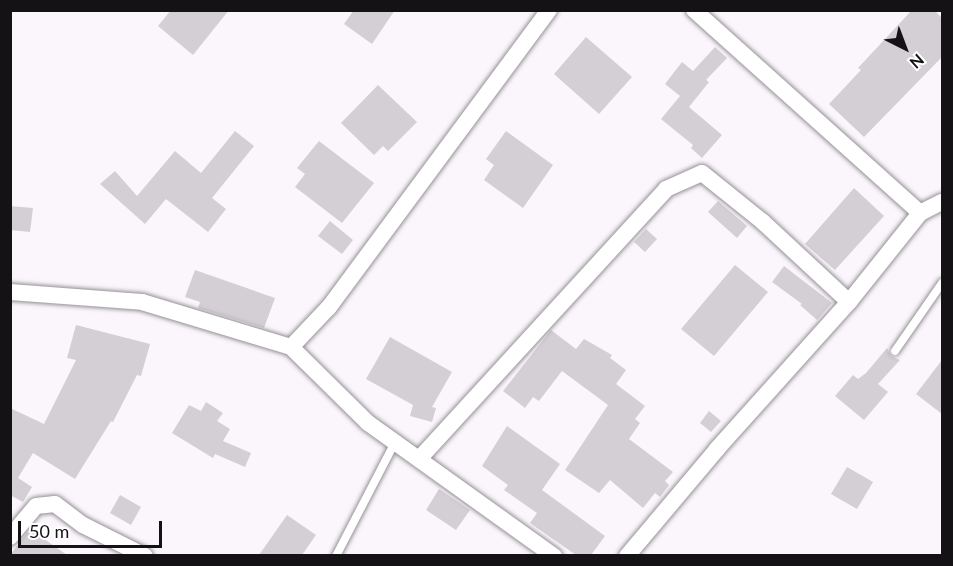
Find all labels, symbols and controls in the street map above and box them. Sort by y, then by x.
north arrow [875,18,935,78]
text: N [906,51,928,73]
scale bar [21,509,165,547]
text: 50 m [29,520,69,542]

